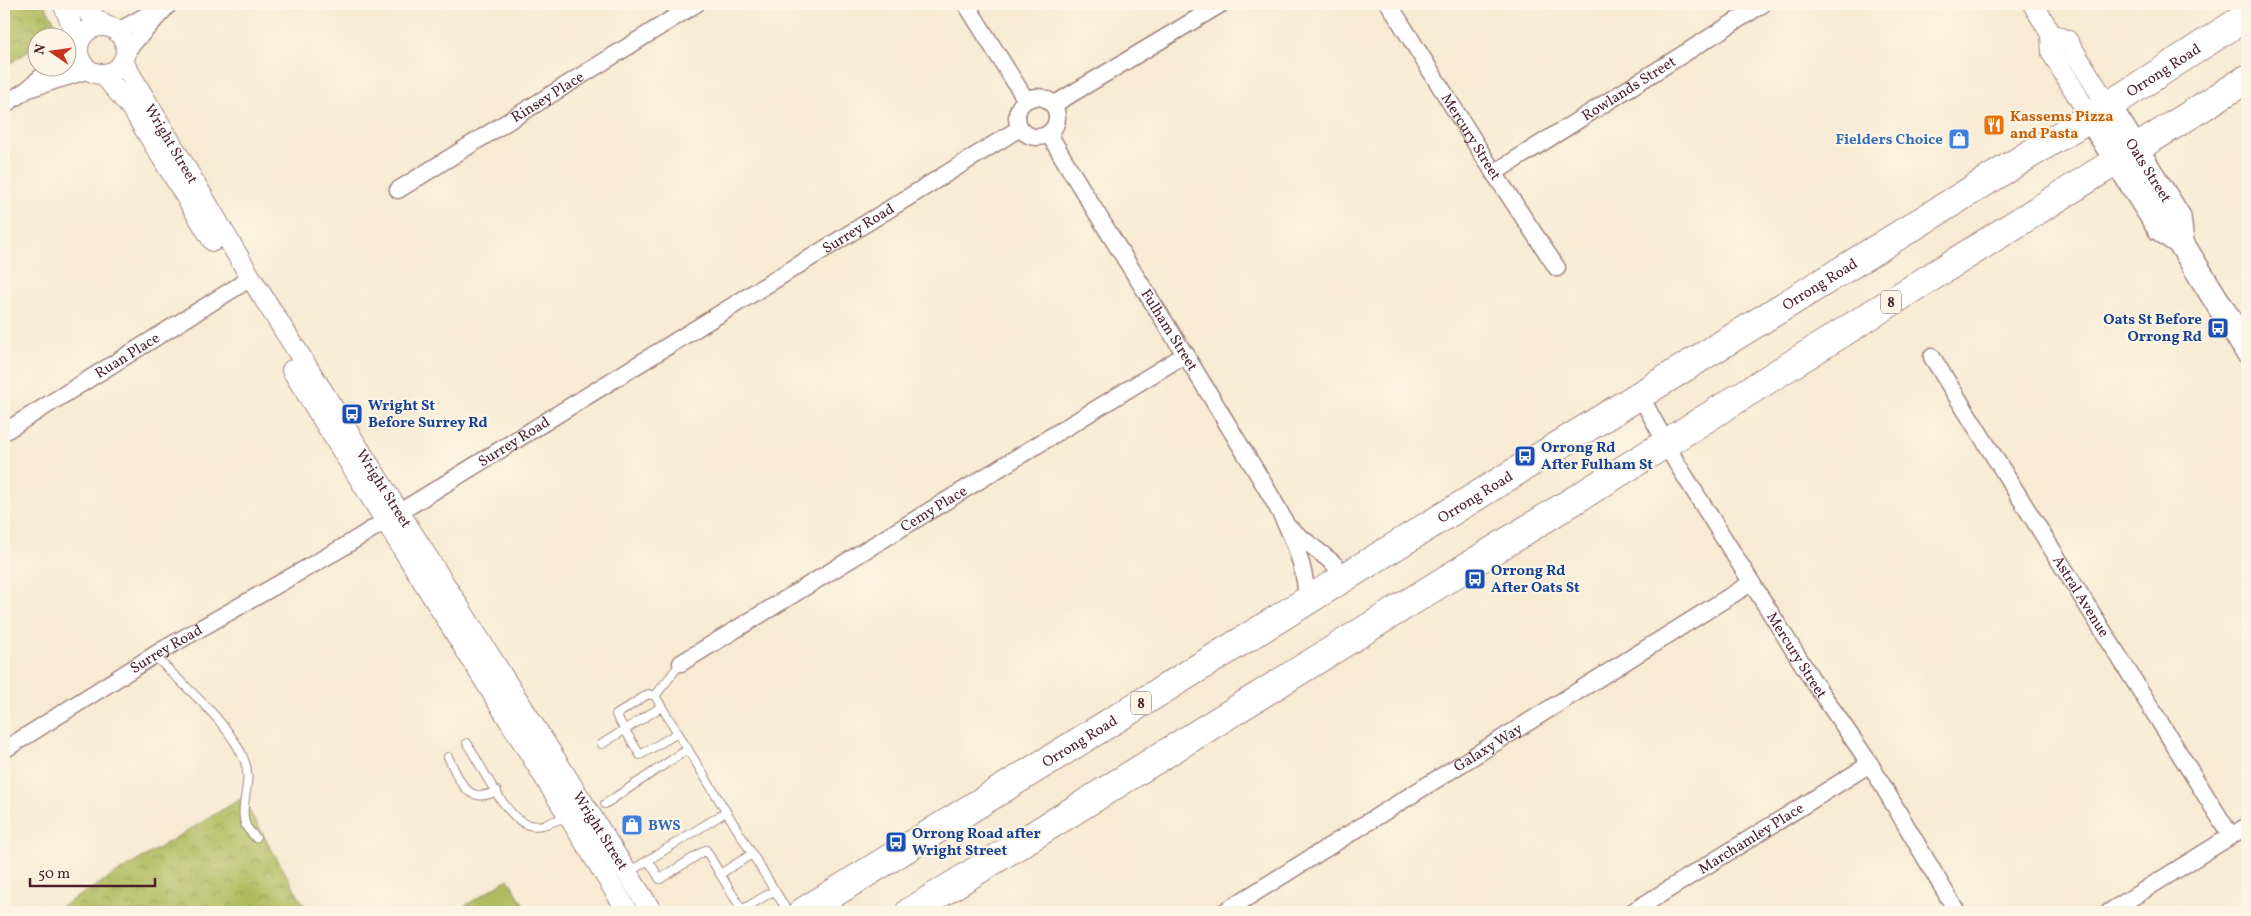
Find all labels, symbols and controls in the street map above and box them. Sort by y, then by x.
north arrow [28,28,78,78]
street label: Orrong Road [2123,39,2206,103]
text: N [30,42,51,57]
street label: Rowlands Street [1578,52,1681,127]
street label: Rinsey Place [508,67,589,129]
street label: Mercury Street [1435,90,1505,185]
street label: Wright Street [138,101,202,188]
place label: Kassems Pizza and Pasta [2010,107,2113,145]
restaurant icon: Kassems Pizza and Pasta [1982,113,2006,137]
shop icon: Fielders Choice [1947,127,1971,151]
place label: Fielders Choice [1836,130,1943,151]
street label: Oats Street [2119,135,2175,207]
street label: Surrey Road [819,199,899,260]
street label: Orrong Road [1779,254,1862,317]
street label: Fulham Street [1135,286,1202,376]
road number: 8 [1881,290,1901,314]
place label: Oats St Before Orrong Rd [2103,310,2202,348]
bus stop icon: Oats St Before Orrong Rd [2206,316,2230,340]
street label: Ruan Place [91,328,164,385]
place label: Wright St Before Surrey Rd [368,396,488,434]
bus stop icon: Wright St Before Surrey Rd [340,402,364,426]
street label: Surrey Road [475,412,554,473]
place label: Orrong Rd After Fulham St [1541,438,1653,476]
bus stop icon: Orrong Rd After Fulham St [1513,444,1537,468]
street label: Wright Street [350,446,416,533]
street label: Orrong Road [1434,467,1518,529]
street label: Cemy Place [897,481,972,538]
street label: Astral Avenue [2047,552,2113,642]
place label: Orrong Rd After Oats St [1491,561,1580,599]
bus stop icon: Orrong Rd After Oats St [1463,567,1487,591]
street label: Mercury Street [1761,609,1831,703]
street label: Surrey Road [126,620,207,680]
road number: 8 [1131,691,1151,714]
street label: Orrong Road [1039,711,1122,774]
street label: Galaxy Way [1450,719,1527,778]
street label: Wright Street [567,788,632,875]
street label: Marchamley Place [1695,799,1808,880]
shop icon: BWS [620,813,644,837]
place label: BWS [648,816,681,837]
place label: Orrong Road after Wright Street [912,824,1041,862]
bus stop icon: Orrong Road after Wright Street [884,830,908,854]
scale bar [30,856,155,888]
text: 50 m [38,864,70,885]

